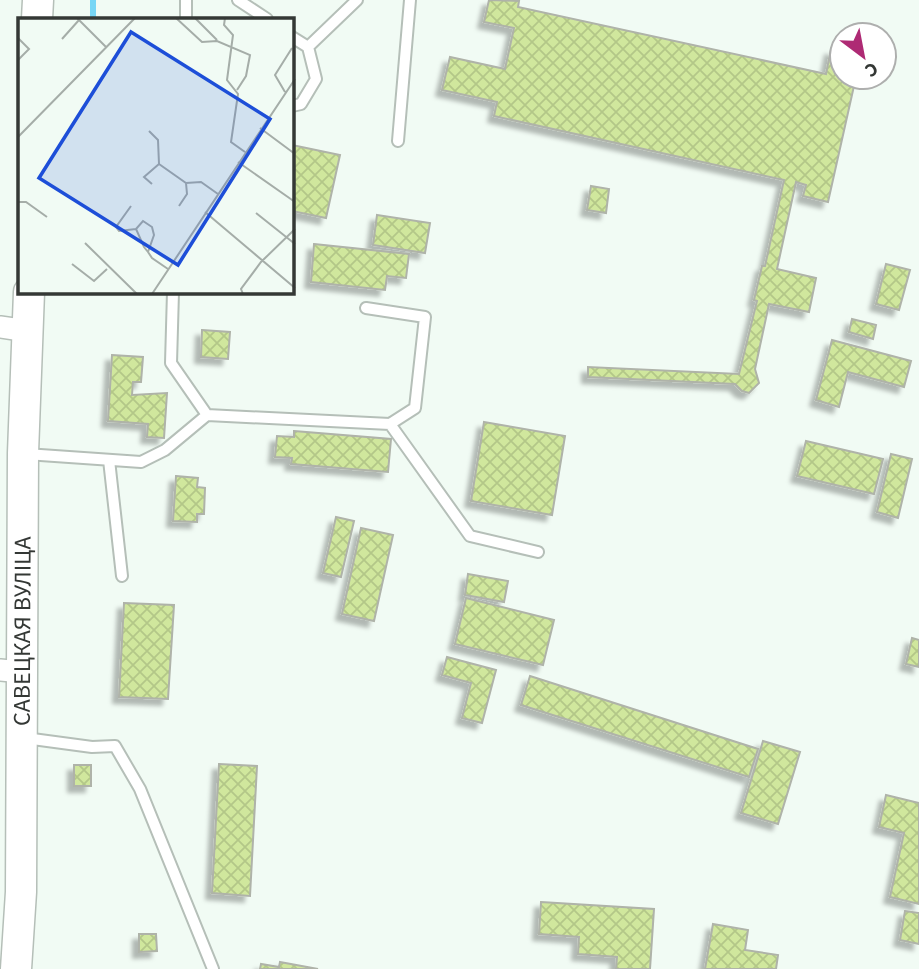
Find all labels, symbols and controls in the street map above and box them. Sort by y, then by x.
inset map [18,18,294,294]
north arrow [828,21,898,91]
text: С [859,55,883,84]
street label: САВЕЦКАЯ ВУЛІЦА [5,536,41,726]

